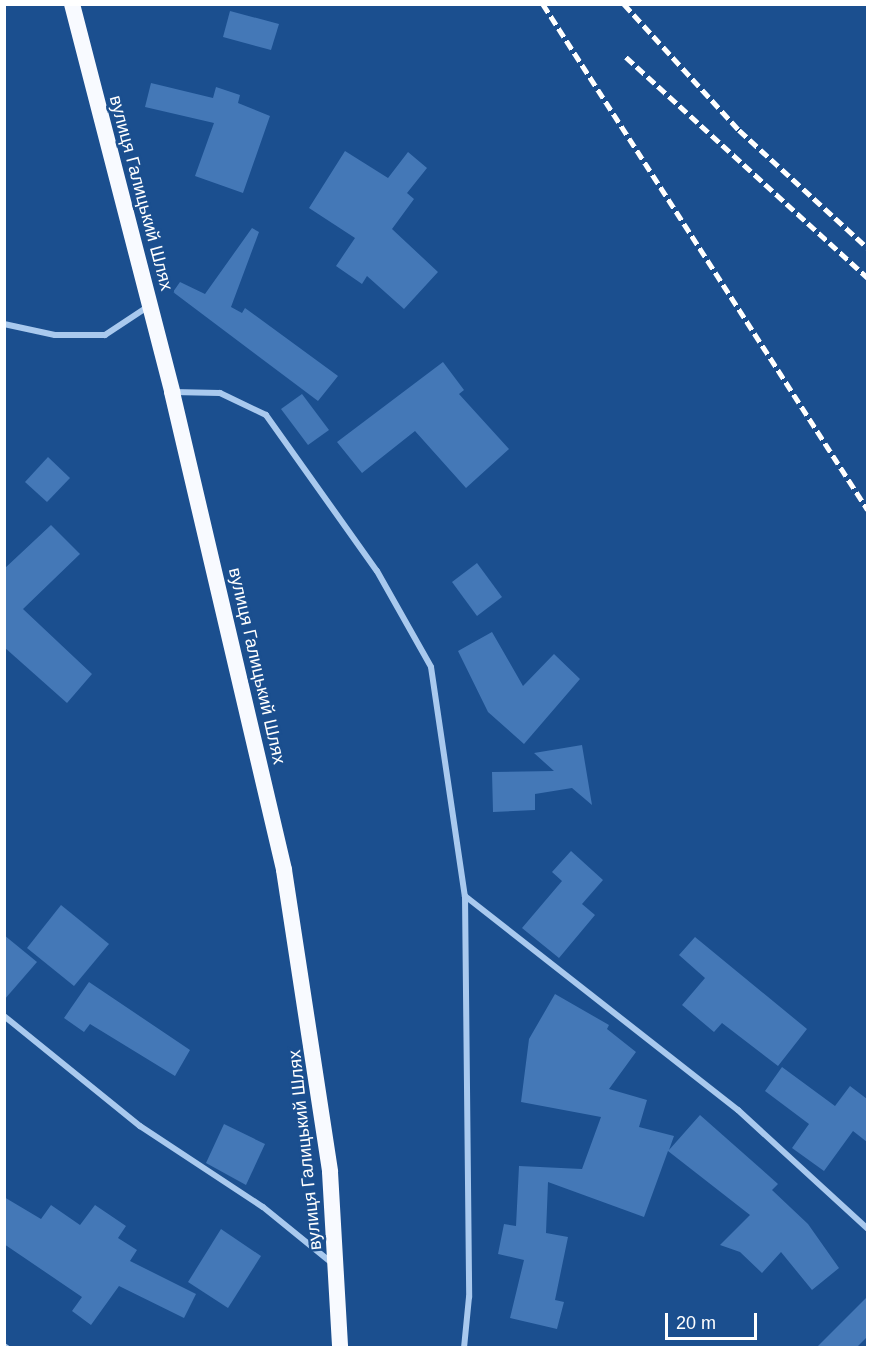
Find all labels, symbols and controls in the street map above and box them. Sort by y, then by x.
street label: вулиця Галицький Шлях [105,93,177,293]
street label: вулиця Галицький Шлях [224,566,290,766]
street label: вулиця Галицький Шлях [284,1049,326,1251]
scale bar [668,1301,760,1339]
text: 20 m [676,1313,716,1333]

